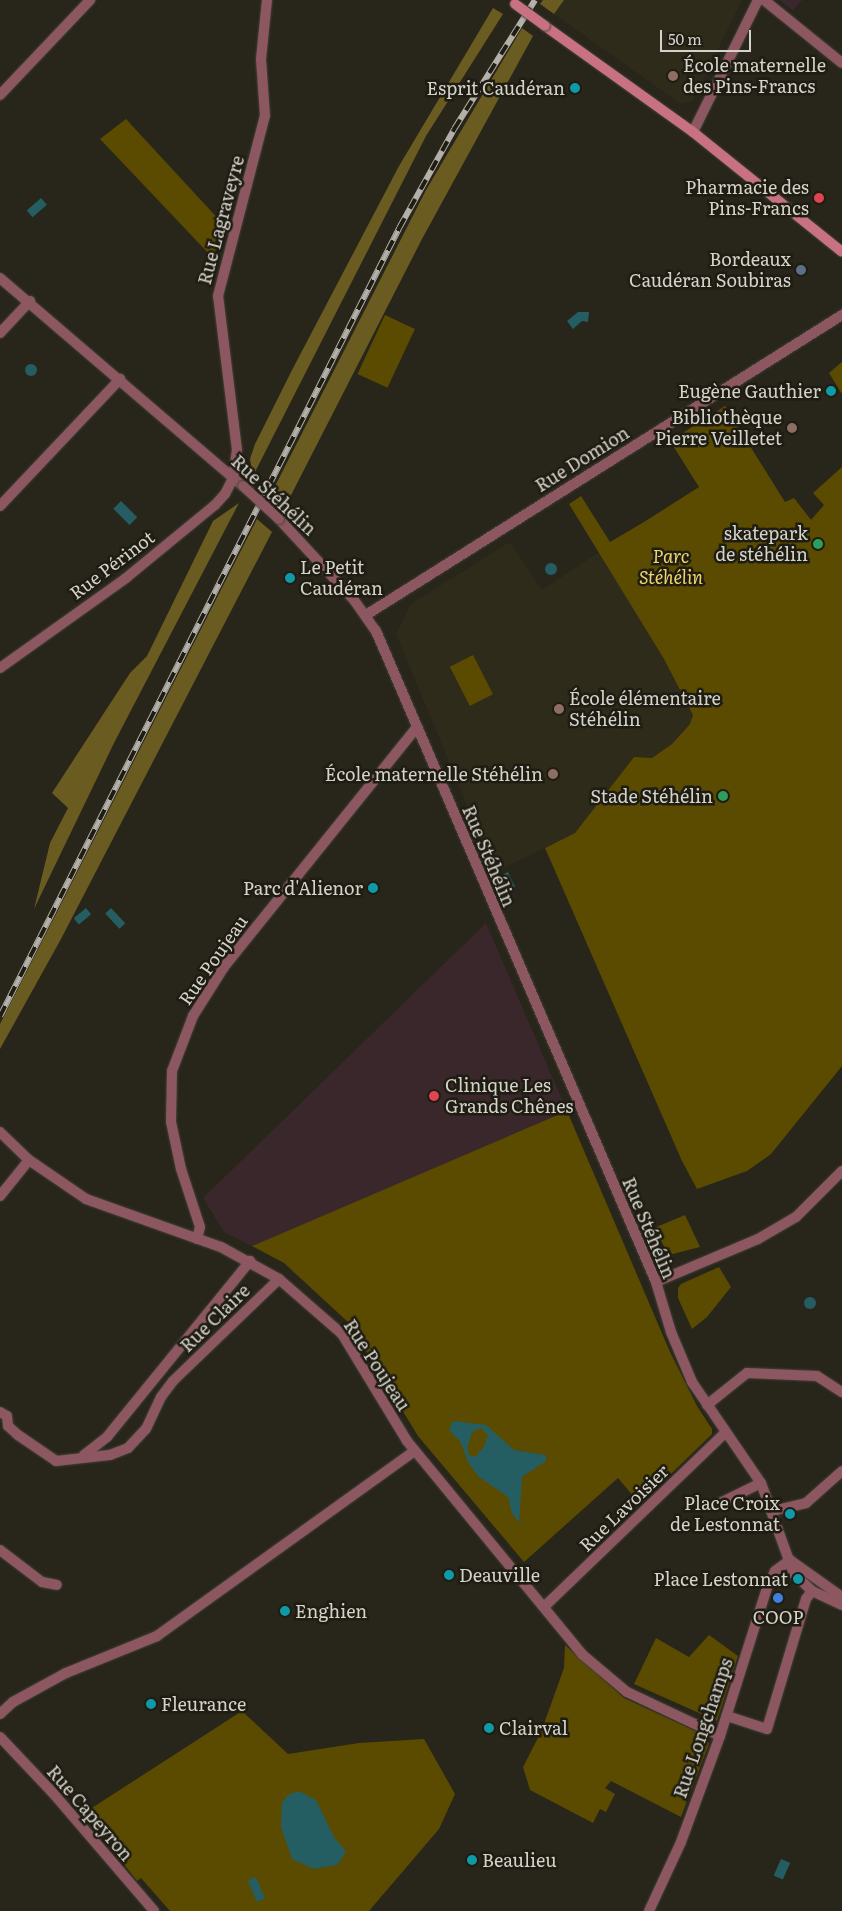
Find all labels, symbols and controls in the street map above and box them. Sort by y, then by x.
scale bar [662,20,753,52]
text: 50 m [668,27,702,50]
place label: École maternelle des Pins-Francs [683,55,826,98]
marker: École maternelle des Pins-Francs [667,70,679,82]
place label: Esprit Caudéran [427,77,565,99]
marker: Esprit Caudéran [569,82,581,94]
street label: Rue Lagraveyre [193,153,249,287]
place label: Pharmacie des Pins-Francs [685,177,809,220]
marker: Pharmacie des Pins-Francs [813,192,825,204]
place label: Bordeaux Caudéran Soubiras [629,249,791,292]
marker: Bordeaux Caudéran Soubiras [795,264,807,276]
place label: Eugène Gauthier [678,380,821,402]
marker: Eugène Gauthier [825,385,837,397]
place label: Bibliothèque Pierre Veilletet [655,407,782,449]
street label: Rue Domion [531,422,633,496]
marker: Bibliothèque Pierre Veilletet [786,422,798,434]
street label: Rue Stéhélin [227,450,321,540]
place label: skatepark de stéhélin [715,523,808,566]
street label: Rue Périnot [65,526,159,604]
marker: skatepark de stéhélin [812,538,824,550]
park label: Parc Stéhélin [639,546,703,588]
place label: Le Petit Caudéran [300,557,383,600]
marker: Le Petit Caudéran [284,572,296,584]
place label: École élémentaire Stéhélin [569,688,721,731]
marker: École élémentaire Stéhélin [553,703,565,715]
place label: École maternelle Stéhélin [325,763,543,785]
marker: École maternelle Stéhélin [547,768,559,780]
place label: Stade Stéhélin [590,785,713,807]
marker: Stade Stéhélin [717,790,729,802]
street label: Rue Stéhélin [458,802,520,910]
place label: Parc d'Alienor [243,877,363,899]
marker: Parc d'Alienor [367,882,379,894]
street label: Rue Poujeau [174,911,252,1009]
place label: Clinique Les Grands Chênes [445,1075,574,1118]
marker: Clinique Les Grands Chênes [427,1089,441,1103]
street label: Rue Stéhélin [618,1174,680,1282]
street label: Rue Claire [176,1280,254,1356]
street label: Rue Poujeau [339,1315,415,1415]
street label: Rue Lavoisier [575,1460,673,1556]
place label: Place Croix de Lestonnat [670,1493,780,1536]
marker: Place Croix de Lestonnat [784,1508,796,1520]
place label: Deauville [459,1564,540,1586]
place label: Place Lestonnat [654,1568,788,1590]
marker: Deauville [443,1569,455,1581]
marker: Place Lestonnat [792,1573,804,1585]
marker: COOP [772,1592,784,1604]
place label: Enghien [295,1600,367,1622]
marker: Enghien [279,1605,291,1617]
place label: COOP [753,1606,803,1628]
street label: Rue Longchamps [669,1655,737,1801]
place label: Fleurance [161,1693,246,1715]
marker: Fleurance [145,1698,157,1710]
place label: Clairval [499,1717,568,1739]
marker: Clairval [483,1722,495,1734]
street label: Rue Capeyron [43,1761,137,1865]
place label: Beaulieu [482,1849,557,1871]
marker: Beaulieu [466,1854,478,1866]

